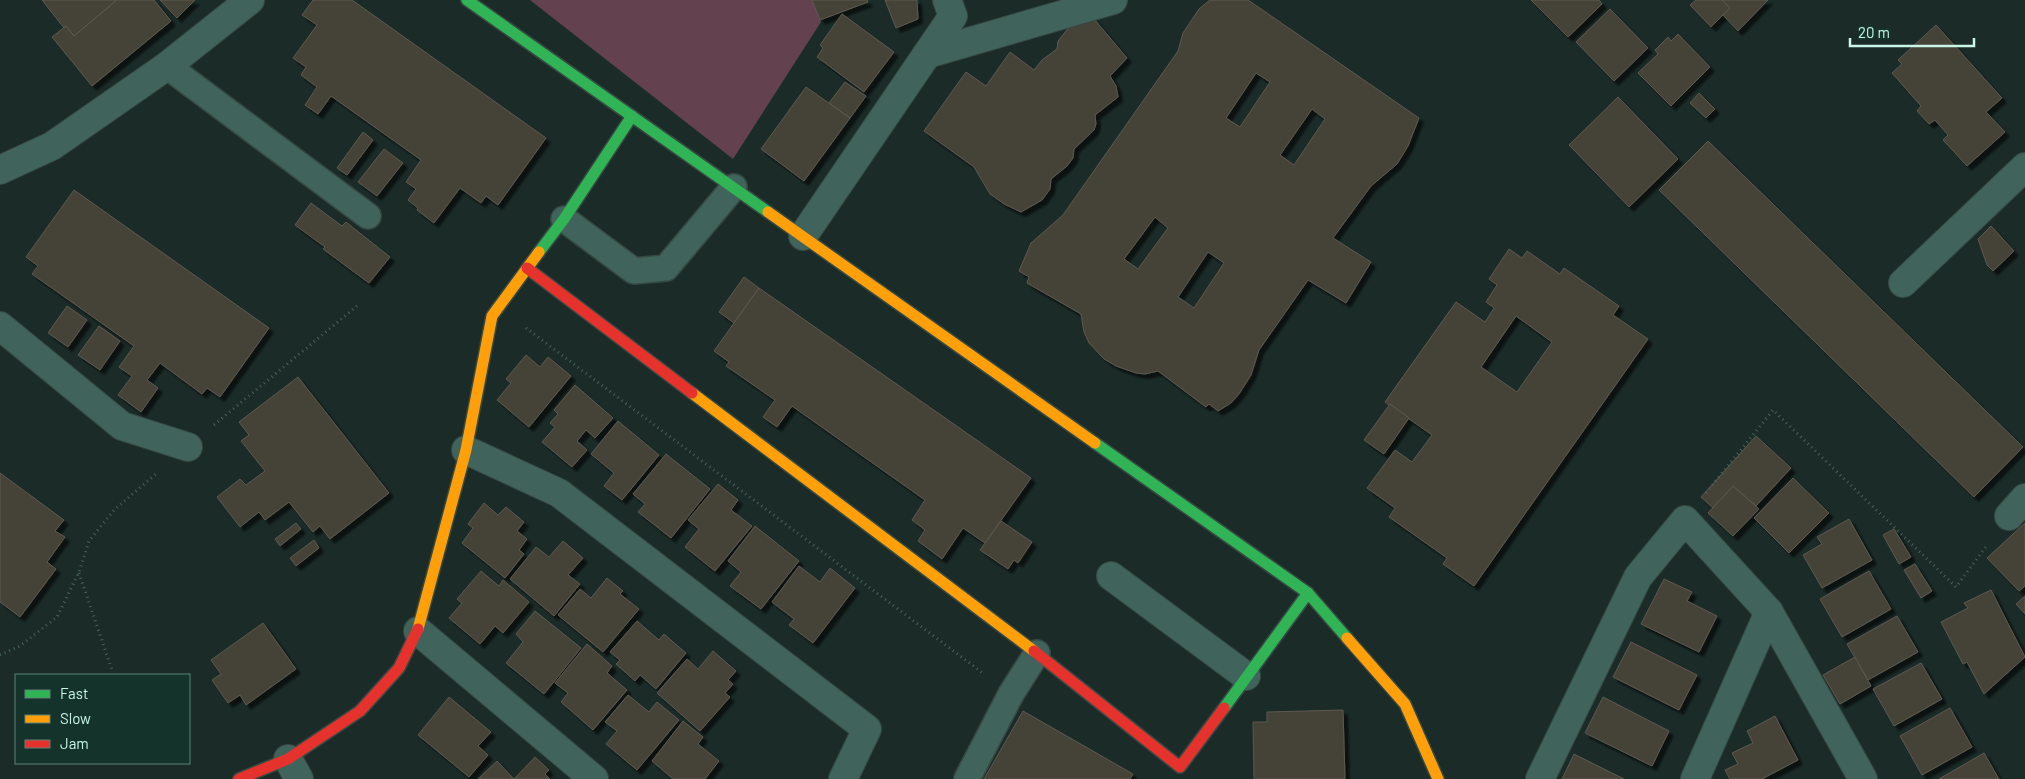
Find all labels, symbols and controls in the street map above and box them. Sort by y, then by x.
scale bar [1850,15,1974,47]
text: 20 m [1858,23,1890,41]
legend [15,674,190,764]
text: Fast [60,684,88,702]
text: Slow [60,709,91,727]
text: Jam [60,734,89,752]

